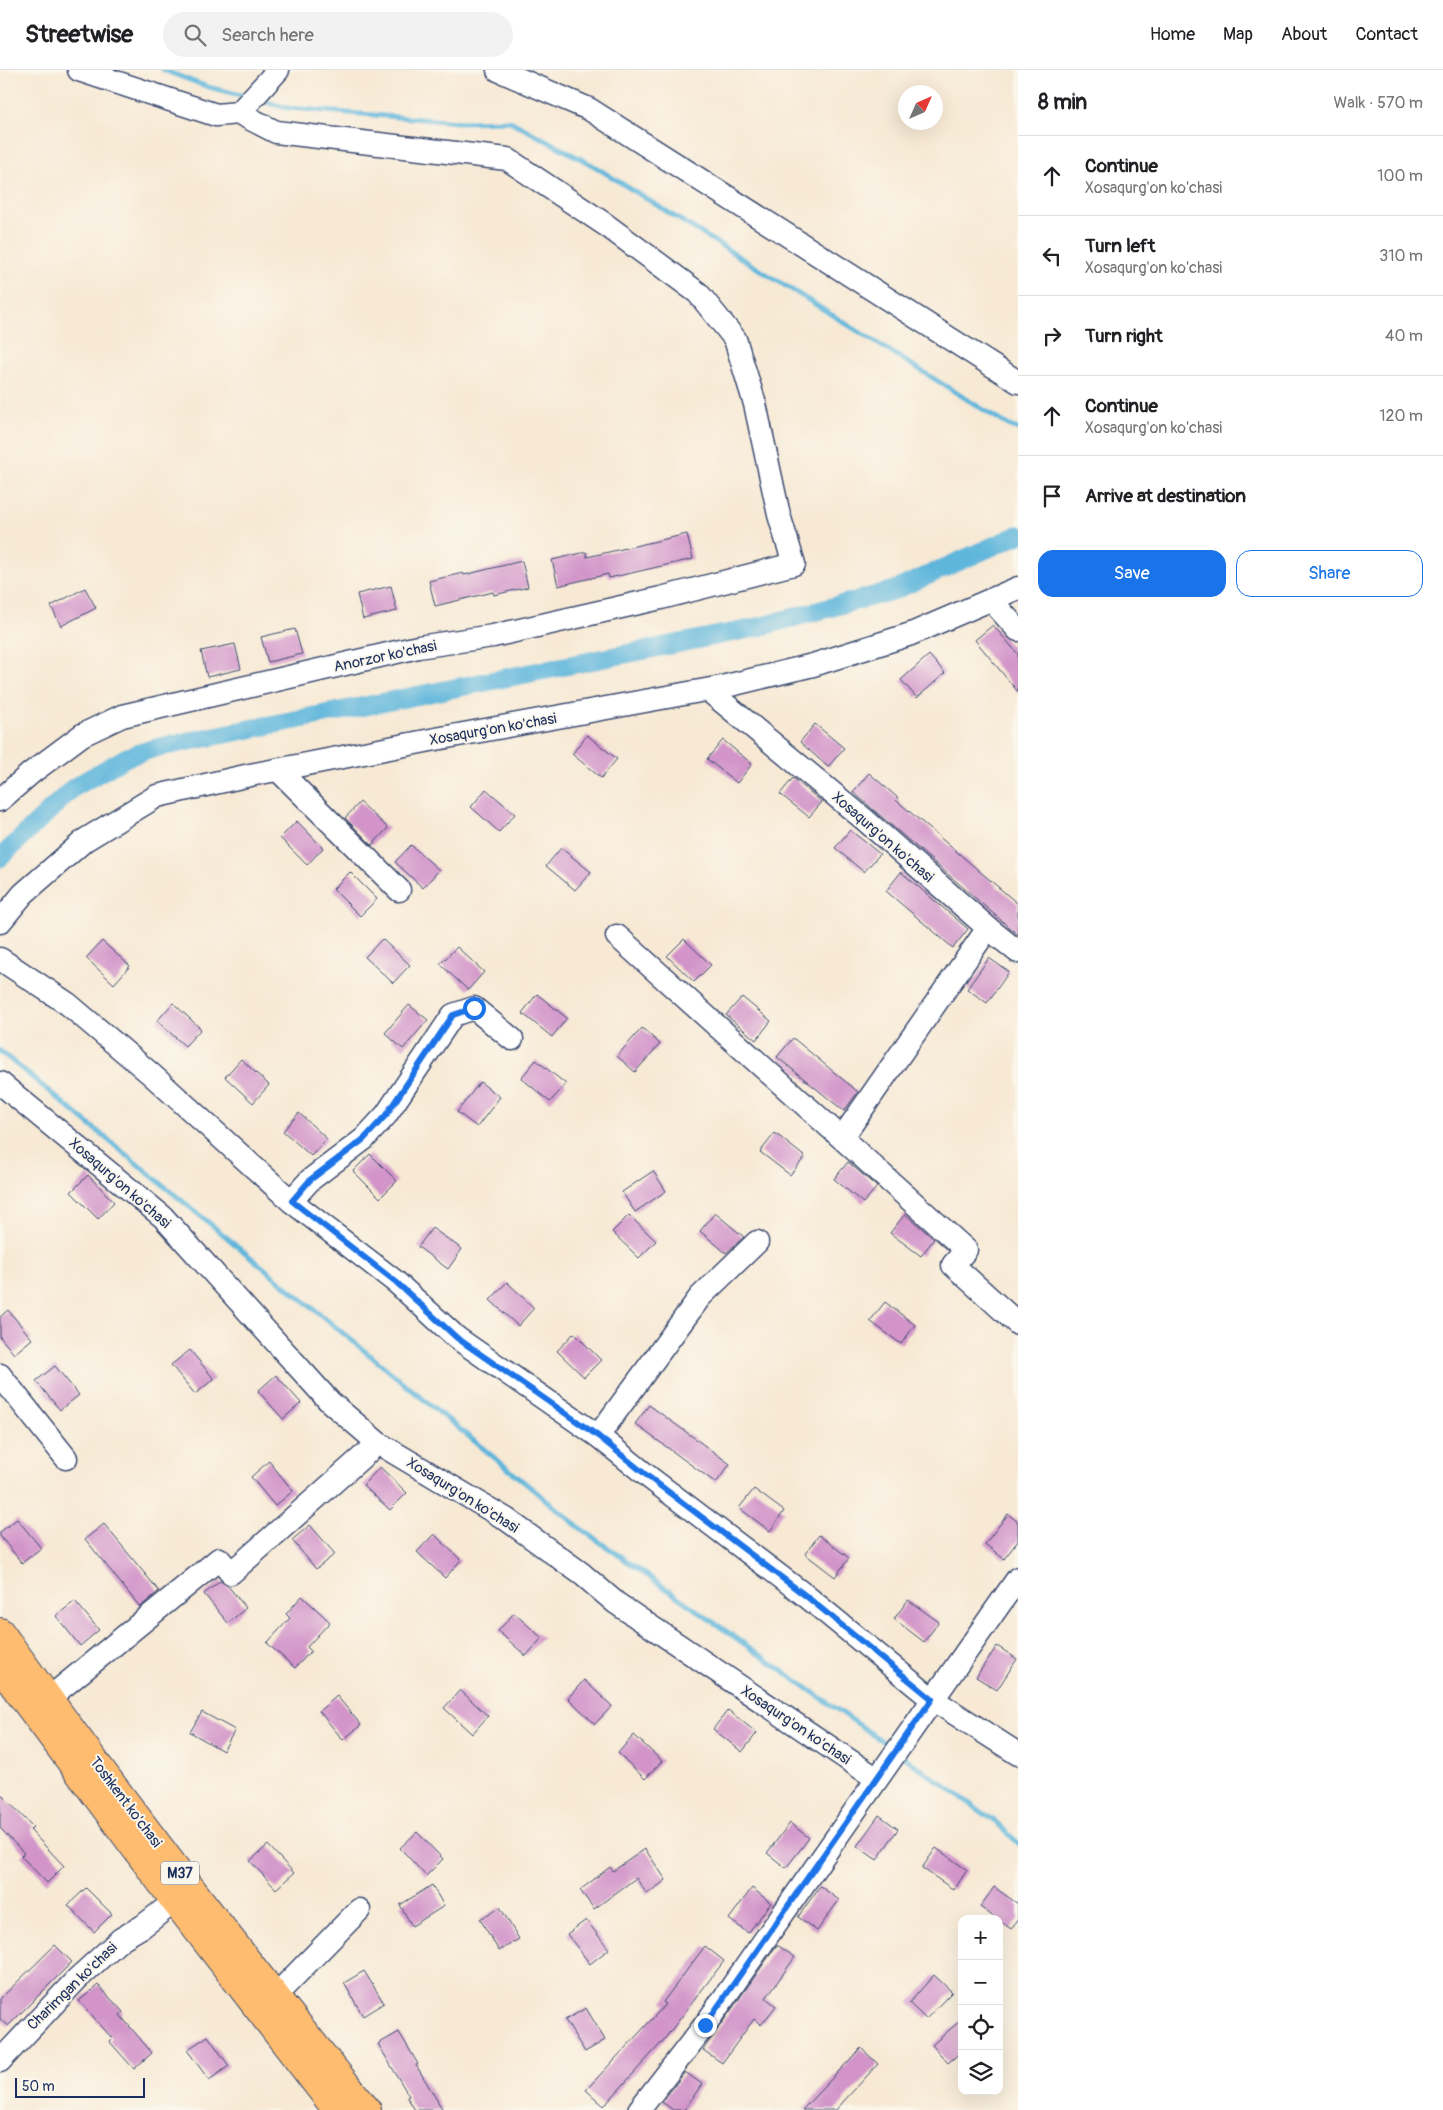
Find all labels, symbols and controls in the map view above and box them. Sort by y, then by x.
search box [163,12,513,57]
text: Streetwise [25,20,133,49]
icon: search [181,21,209,49]
text: Search here [221,23,314,47]
text: Home [1150,23,1195,46]
text: Map [1223,23,1253,46]
text: About [1281,23,1327,46]
text: Contact [1355,23,1418,46]
north arrow [898,85,943,130]
text: 8 min [1038,89,1087,116]
text: Walk · 570 m [1334,93,1423,113]
text: Continue [1085,154,1158,178]
icon: ahead [1038,162,1066,190]
text: 100 m [1377,166,1423,186]
text: Xosaqurg'on ko'chasi [1085,178,1222,198]
text: Turn left [1085,234,1155,258]
icon: left [1038,242,1066,270]
text: 310 m [1379,246,1423,266]
text: Xosaqurg'on ko'chasi [1085,258,1222,278]
icon: right [1038,322,1066,350]
text: Turn right [1085,324,1163,348]
text: 40 m [1385,326,1423,346]
text: Continue [1085,394,1158,418]
icon: ahead [1038,402,1066,430]
text: 120 m [1379,406,1423,426]
text: Xosaqurg'on ko'chasi [1085,418,1222,438]
icon: arrive [1038,482,1066,510]
text: Arrive at destination [1085,484,1246,508]
button: Save [1038,550,1226,597]
button: Share [1236,550,1423,597]
street label: Anorzor ko'chasi [332,636,439,677]
street label: Xosaqurg'on ko'chasi [428,709,558,750]
street label: Xosaqurg'on ko'chasi [828,788,938,887]
route start [463,997,486,1020]
street label: Xosaqurg'on ko'chasi [65,1134,175,1233]
street label: Xosaqurg'on ko'chasi [403,1453,523,1538]
street label: Xosaqurg'on ko'chasi [737,1682,855,1769]
street label: Toshkent ko'chasi [85,1753,166,1852]
road number: M37 [161,1862,199,1885]
map controls [958,1915,1003,2095]
button: + [958,1915,1003,1960]
street label: Charimgan ko'chasi [23,1938,122,2034]
button: − [958,1960,1003,2005]
button: locate [958,2005,1003,2050]
route end [694,2014,717,2037]
button: layers [958,2050,1003,2095]
scale bar [15,2075,145,2098]
text: 50 m [22,2078,55,2095]

